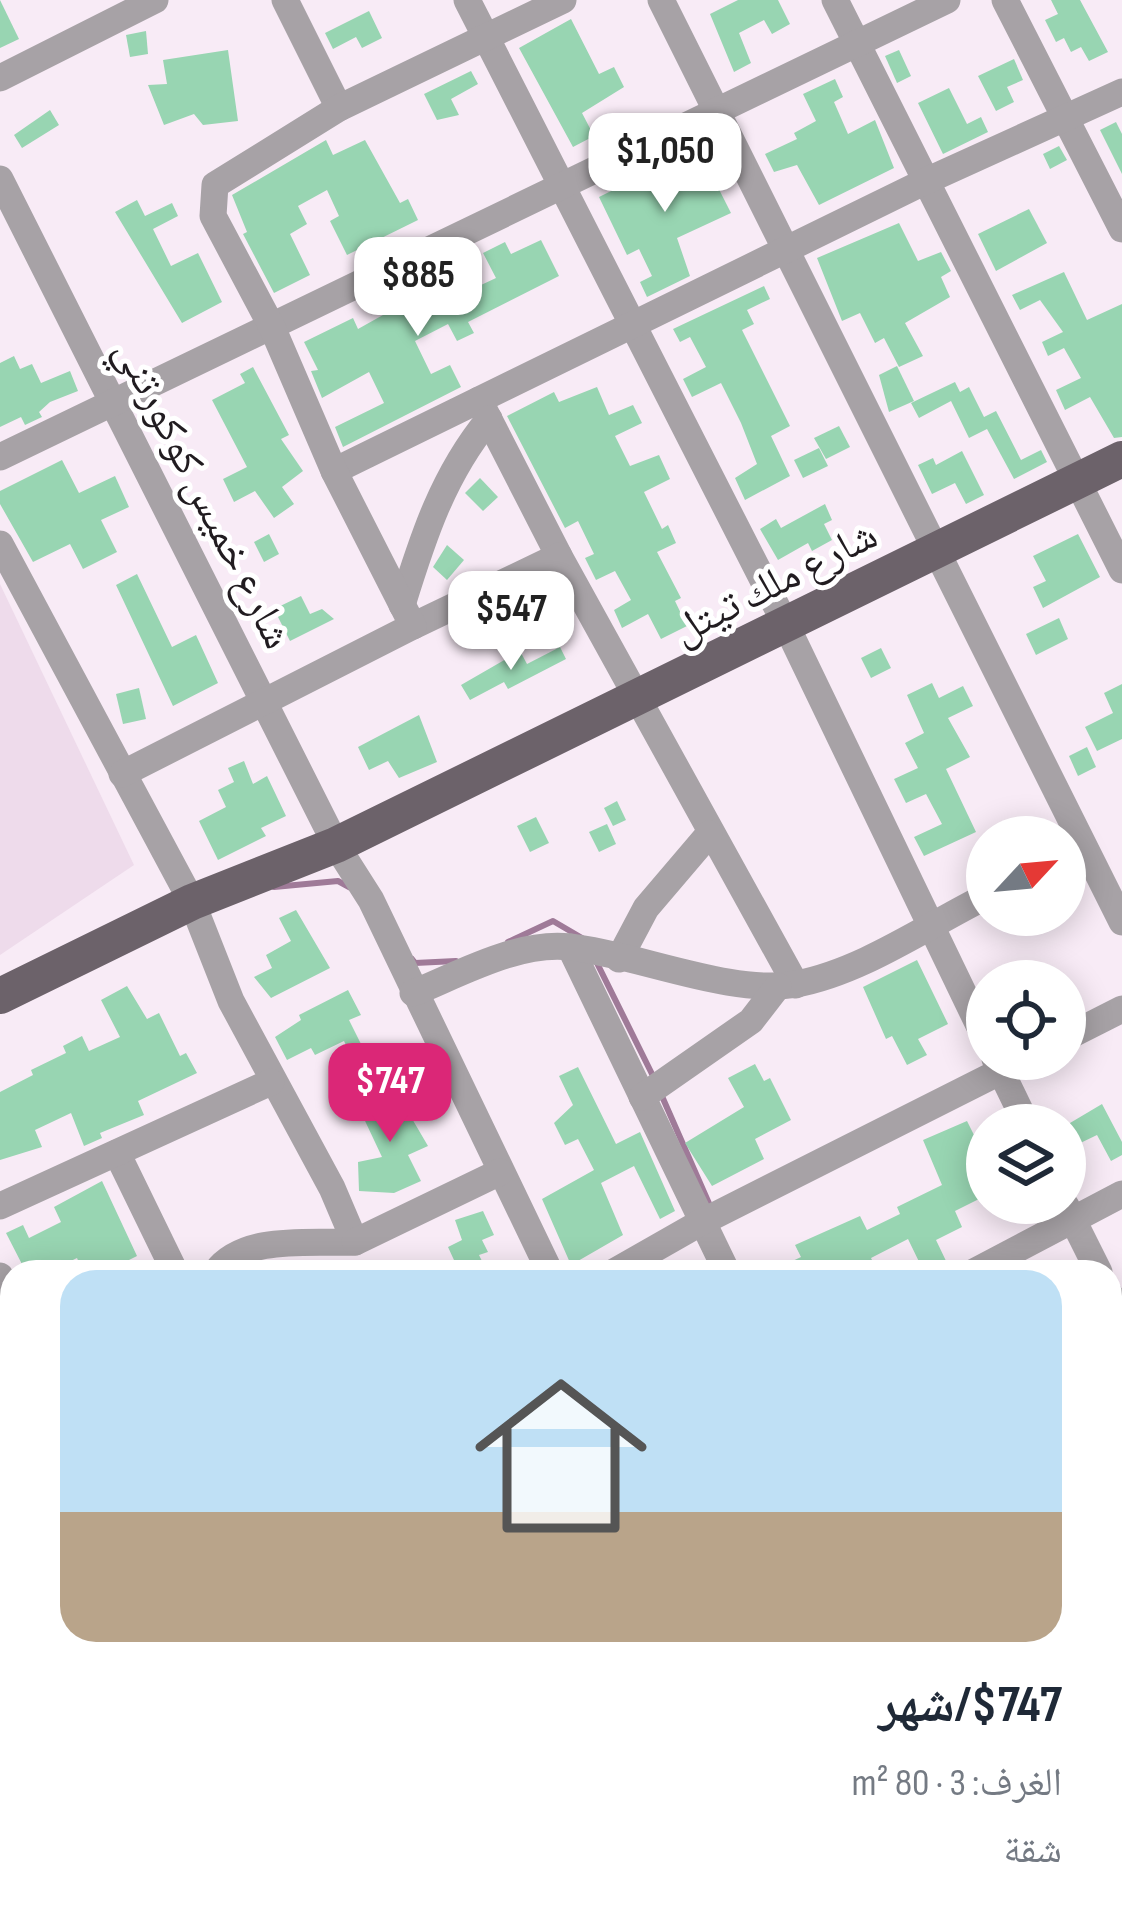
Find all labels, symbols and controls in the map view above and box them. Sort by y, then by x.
pin: $1,050 [567,113,763,215]
text: $1,050 [615,128,715,175]
pin: $885 [347,237,489,339]
text: $885 [381,252,455,299]
street label: شارع خميس كوكورتني [98,331,303,660]
street label: شارع ملك تيتل [664,510,886,657]
pin: $547 [440,571,582,673]
text: $547 [475,586,547,633]
north arrow [966,816,1086,936]
map controls [966,816,1086,1224]
button: locate [966,960,1086,1080]
pin: $747 [319,1043,461,1145]
text: $747 [355,1058,425,1105]
button: layers [966,1104,1086,1224]
icon: home [453,1348,669,1564]
text: $747/شهر [879,1675,1062,1736]
text: الغرف: 3 · 80 m² [852,1760,1062,1807]
text: شقة [1004,1827,1062,1874]

